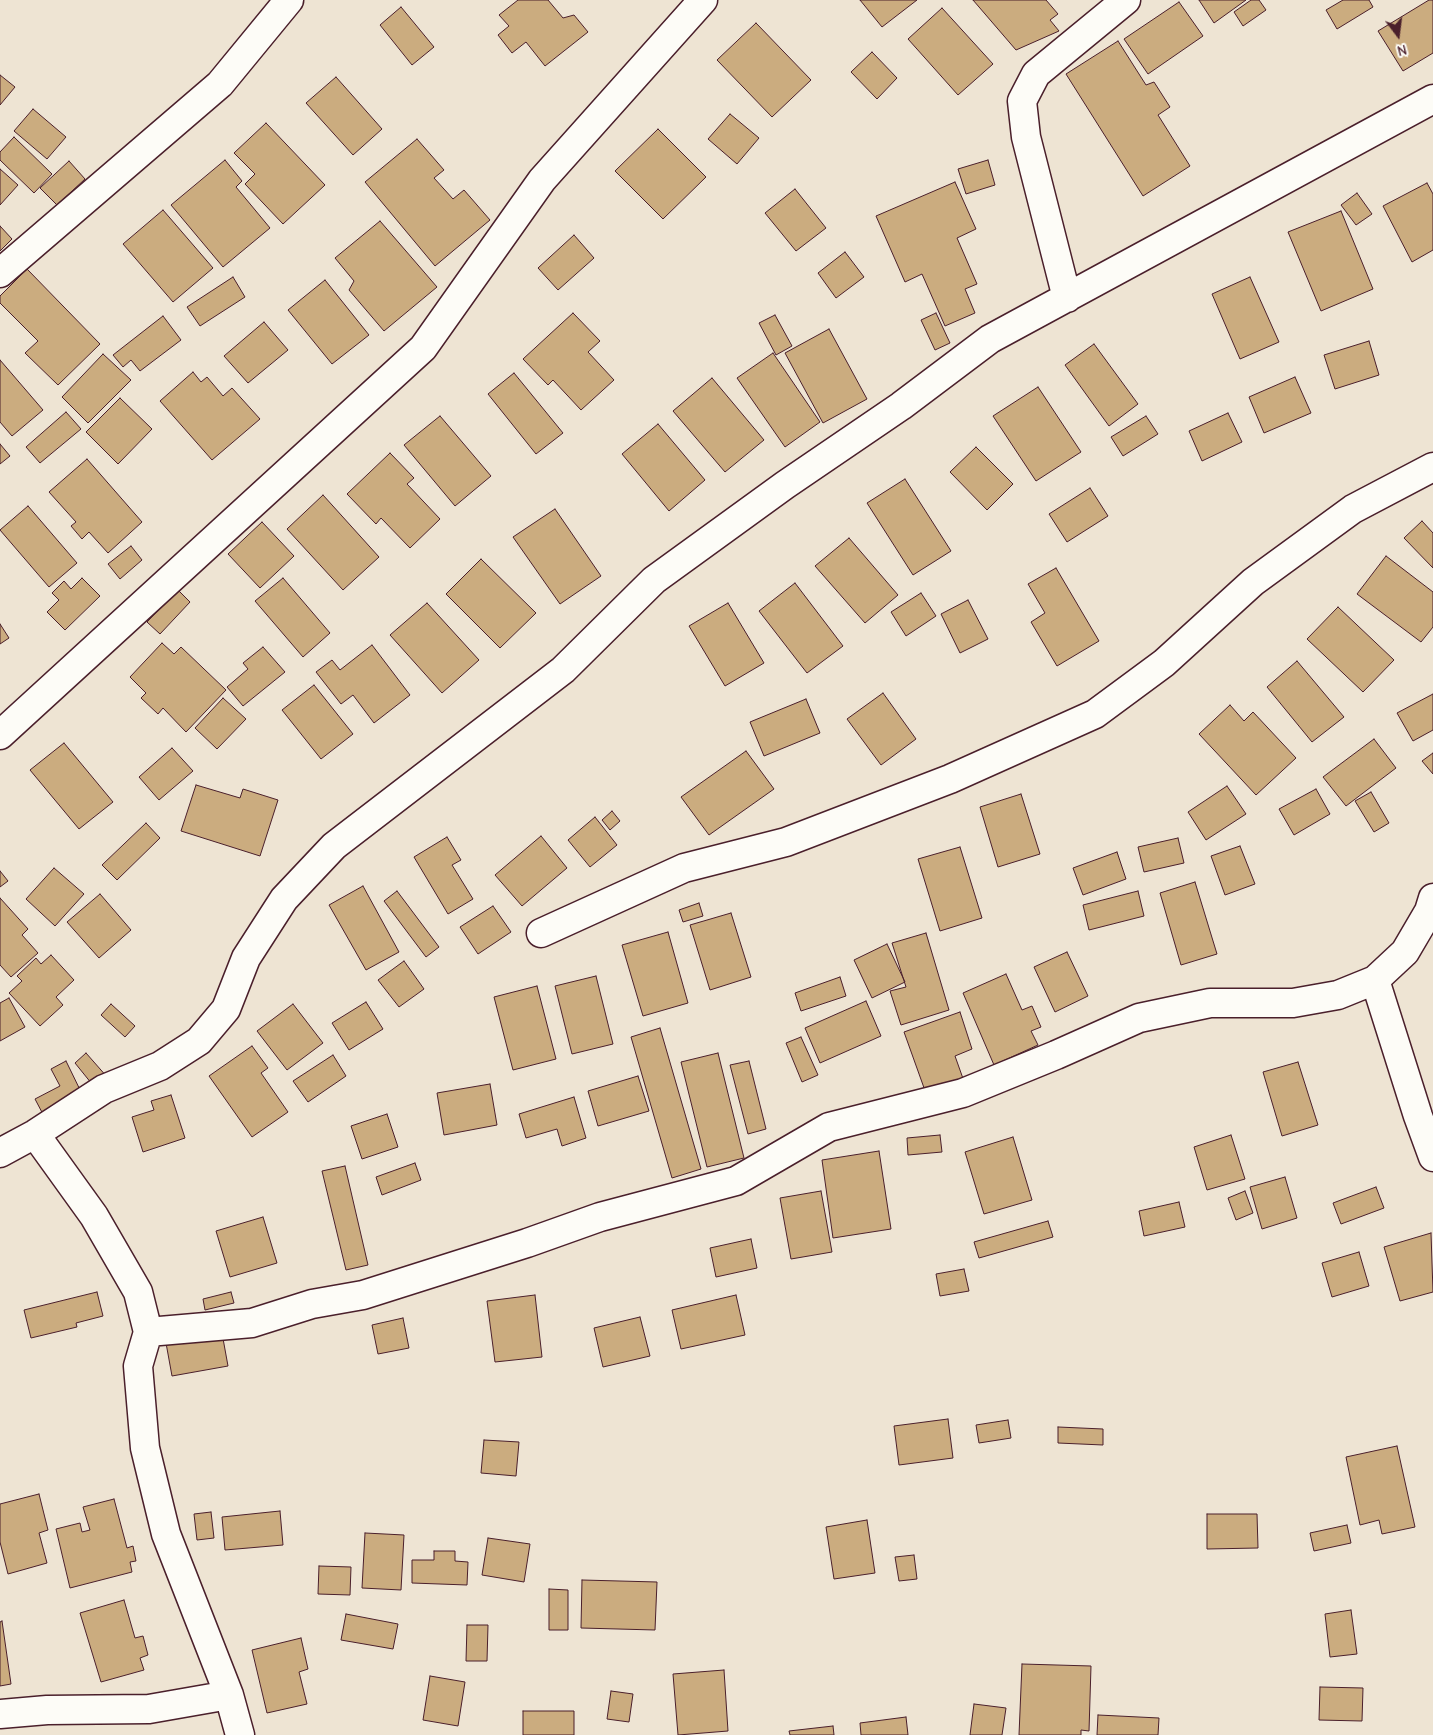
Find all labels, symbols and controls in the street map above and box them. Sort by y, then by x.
north arrow [1373,10,1423,60]
text: N [1395,41,1409,59]

